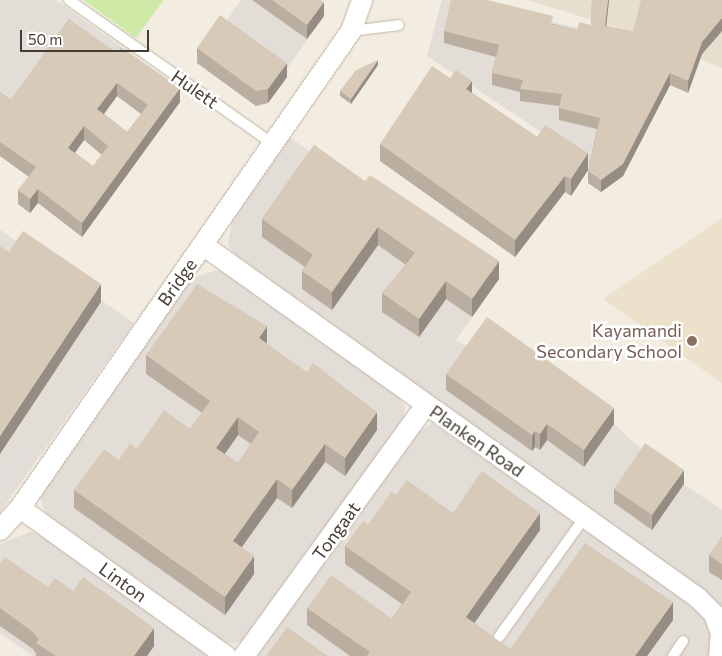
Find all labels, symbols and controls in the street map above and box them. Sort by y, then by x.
scale bar [22,20,151,52]
text: 50 m [28,30,62,48]
street label: Hulett [167,65,223,113]
street label: Bridge [153,254,201,310]
place label: Kayamandi Secondary School [536,320,682,362]
marker: Kayamandi Secondary School [686,335,698,347]
street label: Planken Road [426,401,528,481]
street label: Tongaat [308,498,364,564]
street label: Linton [95,558,151,606]

